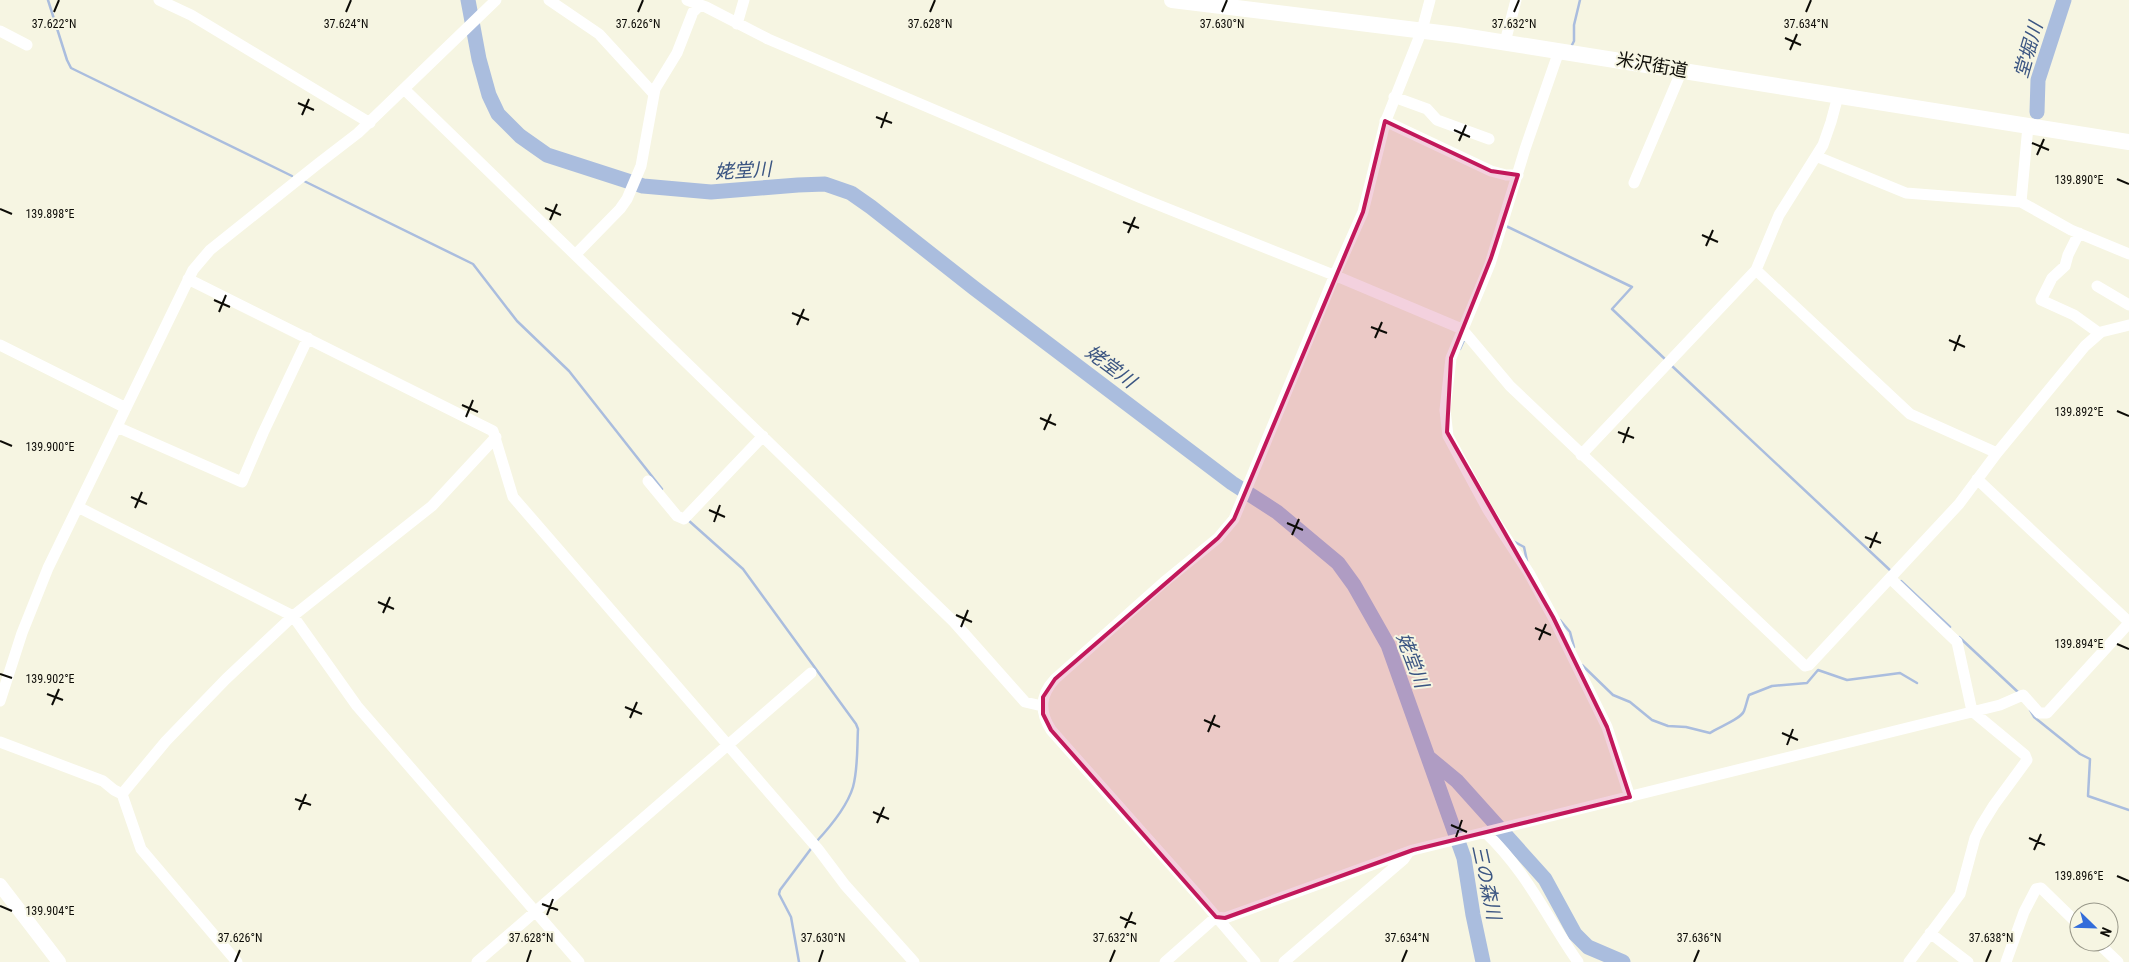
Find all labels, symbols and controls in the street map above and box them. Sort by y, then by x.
text: 37.622°N [32,17,76,31]
text: 37.624°N [324,17,368,31]
text: 37.626°N [616,17,660,31]
text: 37.628°N [908,17,952,31]
text: 37.630°N [1200,17,1244,31]
text: 37.632°N [1492,17,1536,31]
text: 37.634°N [1784,17,1828,31]
water label: 堂堀川 [2010,18,2048,81]
street label: 米沢街道 [1615,48,1689,81]
water label: 姥堂川 [714,157,774,183]
text: 139.890°E [2054,173,2104,187]
text: 139.898°E [25,207,75,221]
water label: 姥堂川 [1081,340,1142,394]
text: 139.892°E [2054,405,2104,419]
text: 139.900°E [25,440,75,454]
water label: 姥堂川 [1392,629,1434,693]
text: 139.894°E [2054,637,2104,651]
text: 139.902°E [25,672,75,686]
water label: 三の森川 [1467,843,1506,924]
text: 139.896°E [2054,869,2104,883]
north arrow [2069,902,2119,952]
text: 139.904°E [25,904,75,918]
text: N [2097,925,2115,939]
text: 37.626°N [218,931,262,945]
text: 37.628°N [509,931,553,945]
text: 37.630°N [801,931,845,945]
text: 37.632°N [1093,931,1137,945]
text: 37.634°N [1385,931,1429,945]
text: 37.636°N [1677,931,1721,945]
text: 37.638°N [1969,931,2013,945]

